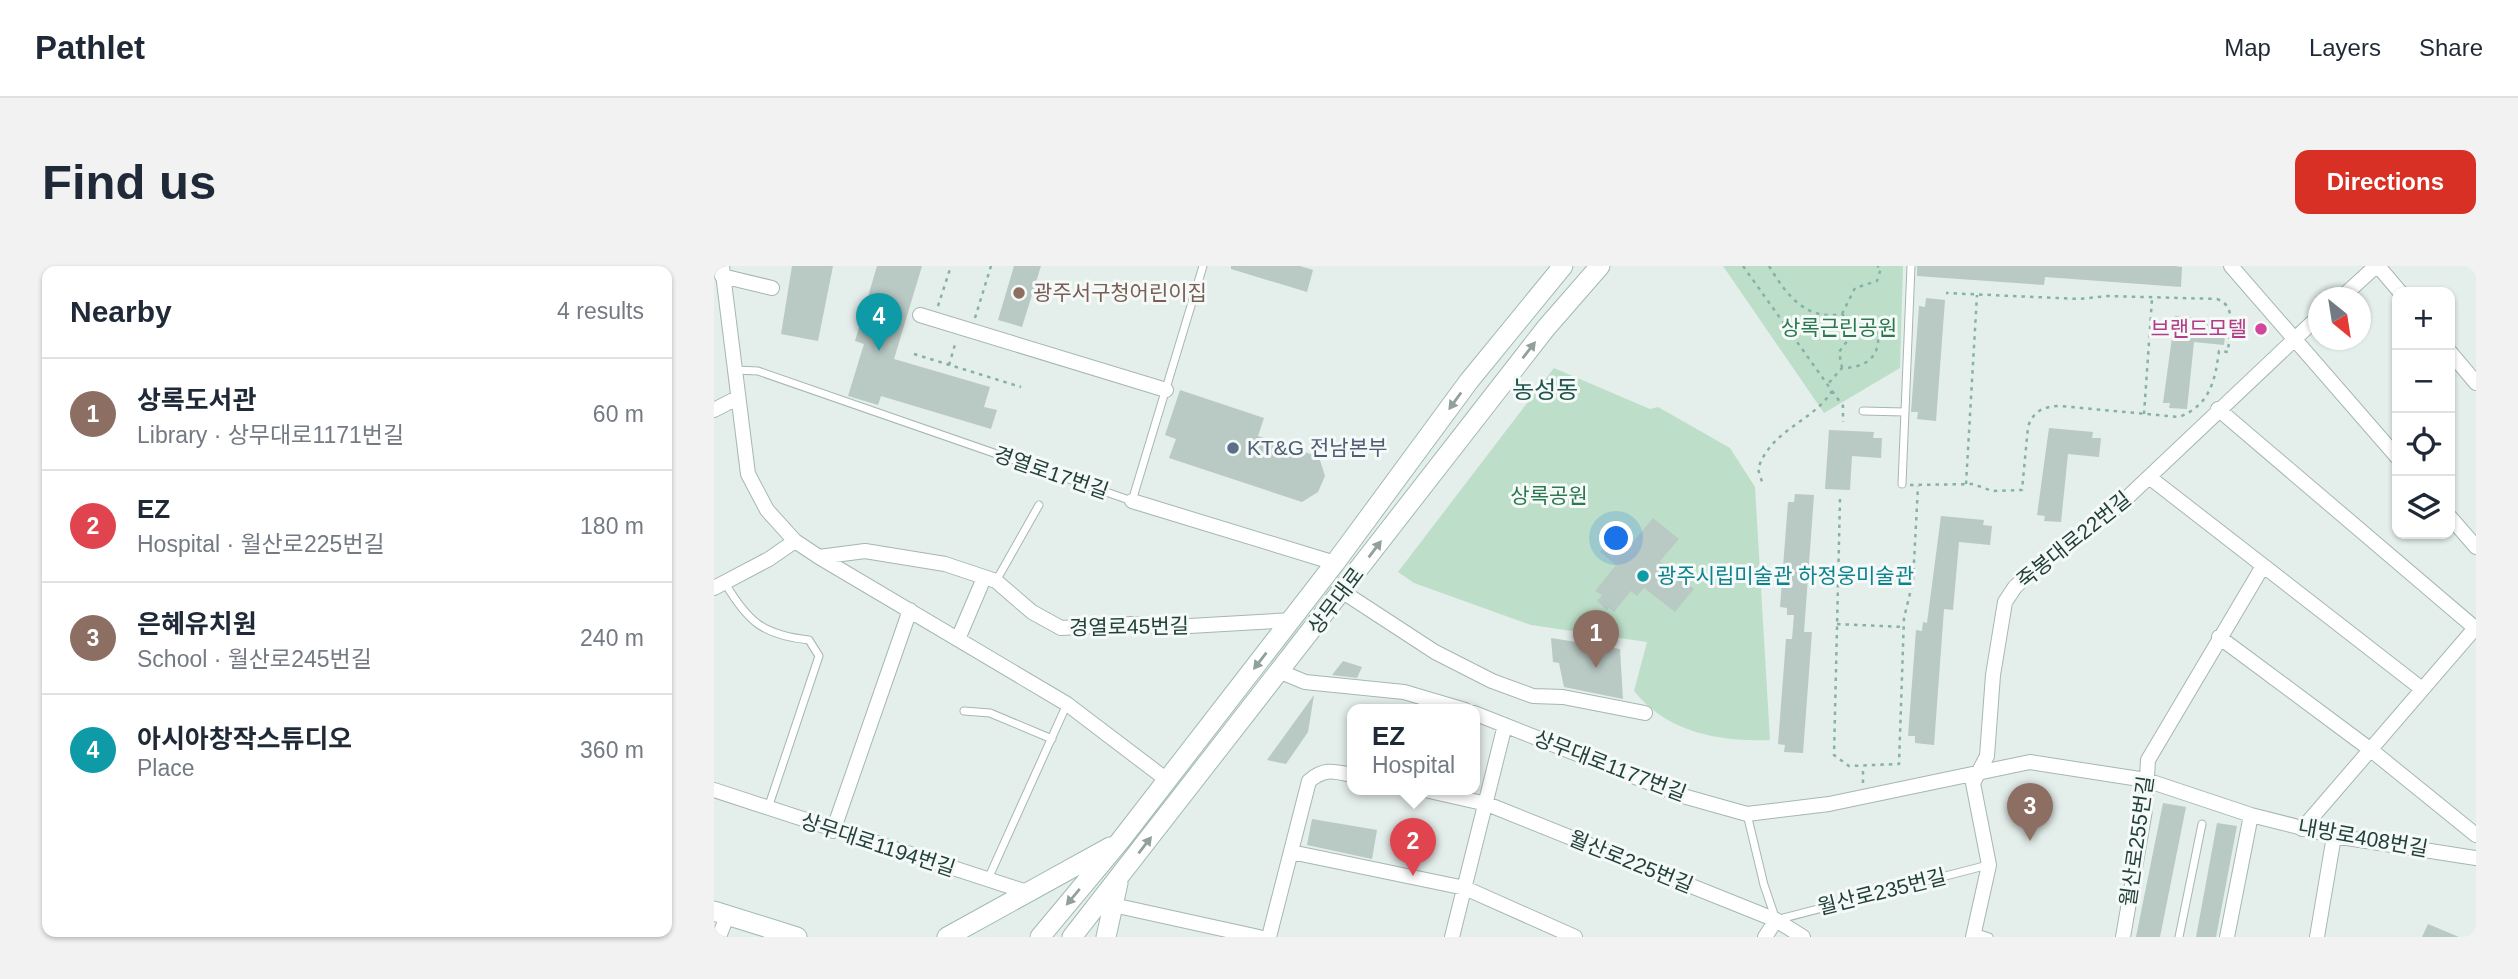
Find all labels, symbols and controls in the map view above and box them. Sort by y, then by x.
text: Pathlet [35,29,145,66]
text: Map [2224,34,2271,61]
text: Layers [2309,34,2381,61]
text: Share [2419,34,2483,61]
button: Directions [2295,150,2476,214]
text: Find us [42,155,216,209]
place label: 광주서구청어린이집 [1033,281,1207,304]
marker: 광주서구청어린이집 [1011,285,1027,301]
north arrow [2308,287,2371,350]
map controls [2392,287,2455,539]
button: + [2392,287,2455,350]
pin: 4 [856,293,902,351]
text: Nearby [70,295,172,328]
text: 4 results [557,298,644,324]
park label: 상록근린공원 [1781,316,1897,339]
place label: 브랜드모텔 [2150,317,2247,340]
marker: 브랜드모텔 [2253,321,2269,337]
one-way arrow [1521,341,1536,359]
button: − [2392,350,2455,413]
district label: 농성동 [1512,376,1578,403]
text: 상록도서관 [137,385,257,415]
one-way arrow [1448,391,1462,410]
text: 1 [87,401,99,427]
text: 60 m [593,401,644,427]
button: locate [2392,413,2455,476]
text: Library · 상무대로1171번길 [137,422,404,448]
place label: KT&G 전남본부 [1247,436,1387,459]
marker: KT&G 전남본부 [1225,440,1241,456]
street label: 경열로17번길 [991,442,1112,503]
button: layers [2392,476,2455,539]
park label: 상록공원 [1510,484,1588,507]
street label: 죽봉대로22번길 [2012,487,2135,592]
text: EZ [137,494,170,524]
text: 2 [87,513,99,539]
text: 180 m [580,513,644,539]
your location [1599,521,1633,555]
text: Hospital · 월산로225번길 [137,531,385,557]
one-way arrow [1368,540,1382,559]
street label: 상무대로 [1303,563,1368,638]
place label: 광주시립미술관 하정웅미술관 [1657,564,1914,587]
marker: 광주시립미술관 하정웅미술관 [1635,568,1651,584]
text: 은혜유치원 [137,609,257,639]
pin: 1 [1573,610,1619,668]
street label: 경열로45번길 [1069,614,1189,639]
text: 3 [87,625,99,651]
text: 240 m [580,625,644,651]
text: School · 월산로245번길 [137,646,372,672]
one-way arrow [1253,652,1267,670]
popup [1347,704,1480,795]
text: EZ [1372,721,1405,751]
text: 아시아창작스튜디오 [137,724,352,754]
street label: 상무대로1177번길 [1531,726,1689,805]
text: 4 [87,737,99,763]
text: 360 m [580,737,644,763]
text: Hospital [1372,752,1455,778]
text: Place [137,755,195,781]
street label: 월산로255번길 [2116,774,2157,908]
pin: 3 [2007,783,2053,841]
street label: 상무대로1194번길 [798,809,958,880]
street label: 내방로408번길 [2296,815,2430,860]
pin: 2 [1390,818,1436,876]
street label: 월산로225번길 [1566,826,1697,897]
one-way arrow [1137,836,1152,854]
street label: 월산로235번길 [1815,864,1949,919]
one-way arrow [1066,889,1081,906]

